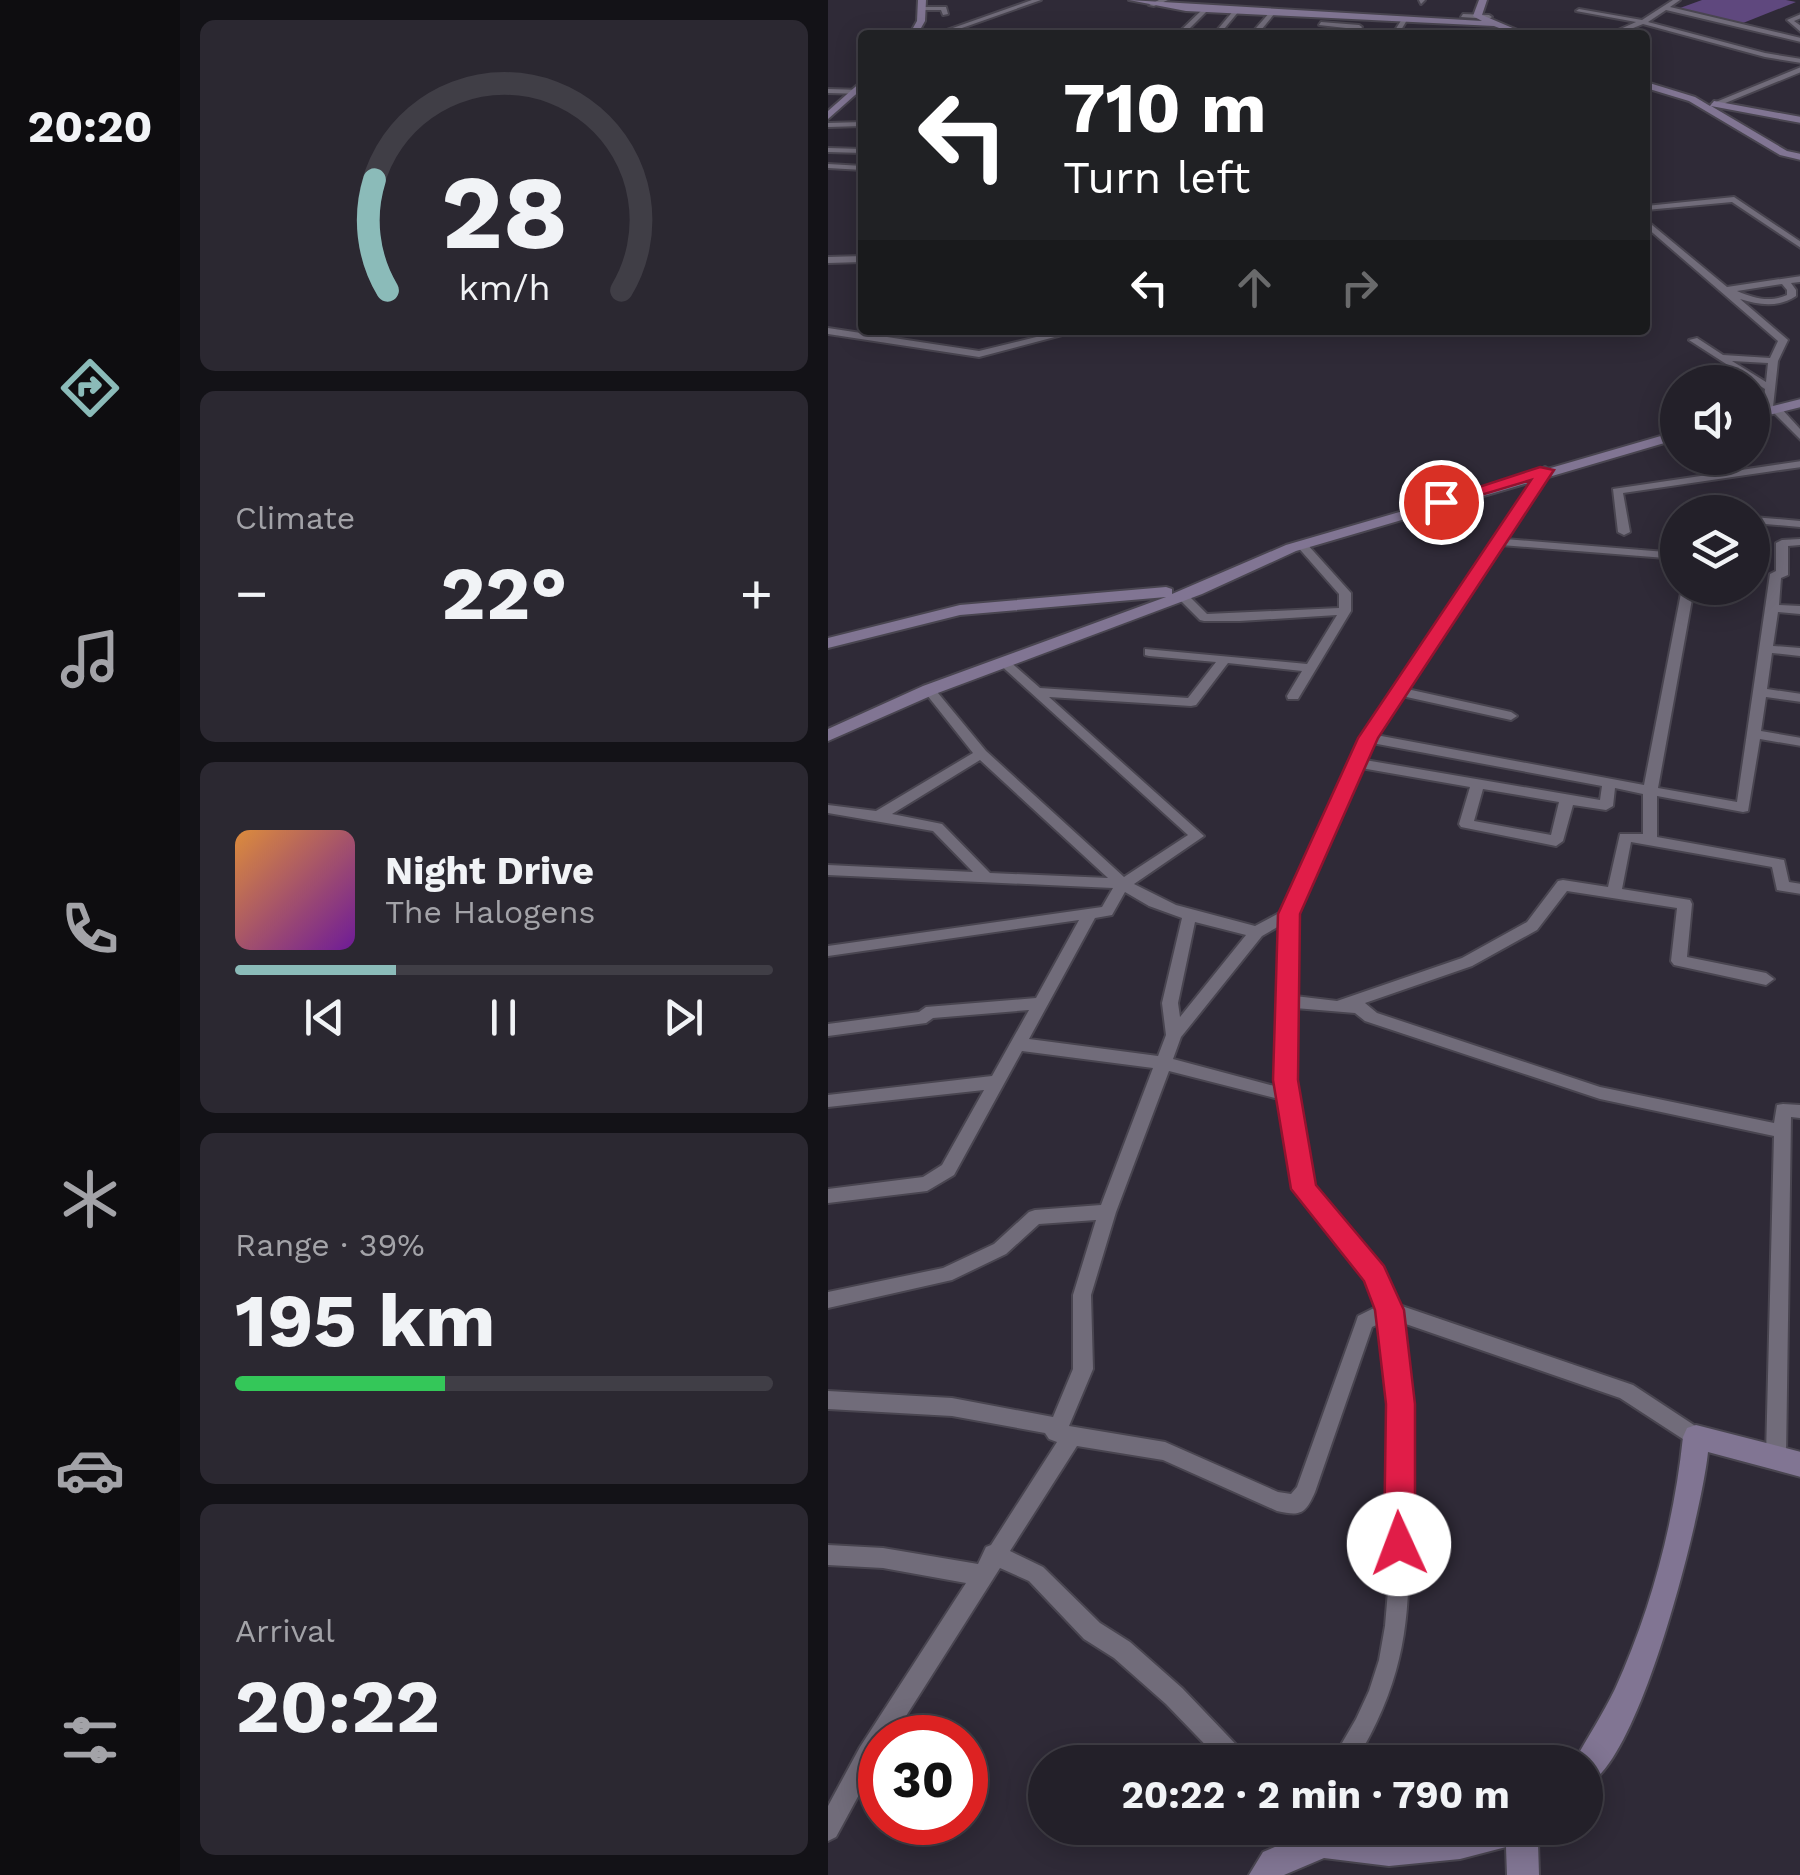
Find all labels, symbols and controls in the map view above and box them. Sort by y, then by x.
text: 710 m [1063,67,1267,149]
icon: left [898,70,1028,200]
text: 20:20 [27,100,153,153]
text: 28 [440,151,568,273]
text: Turn left [1063,151,1250,204]
icon: left [1122,260,1177,315]
icon: ahead [1227,260,1282,315]
icon: right [1332,260,1387,315]
text: km/h [458,267,550,309]
icon: directions [55,353,125,423]
map controls [1660,365,1770,605]
button: sound [1660,365,1770,475]
pin [1399,460,1484,545]
icon: arrive [1414,475,1469,530]
button: layers [1660,495,1770,605]
text: Climate [235,499,355,537]
text: 22° [441,549,567,637]
text: − [235,561,268,625]
text: + [740,561,773,625]
icon: music [55,624,125,694]
text: Night Drive [385,849,594,893]
text: The Halogens [385,893,595,931]
icon: phone [55,894,125,964]
icon: previous [297,990,352,1045]
icon: pause [476,990,531,1045]
icon: next [656,990,711,1045]
icon: climate [55,1164,125,1234]
text: Range · 39% [235,1226,425,1264]
text: 195 km [235,1276,495,1364]
icon: car [55,1435,125,1505]
position arrow [1347,1492,1451,1596]
text: Arrival [235,1612,335,1650]
text: 20:22 [235,1662,440,1750]
icon: filters [55,1705,125,1775]
speed limit sign: 30 [858,1715,988,1845]
text: 20:22 · 2 min · 790 m [1121,1773,1510,1817]

